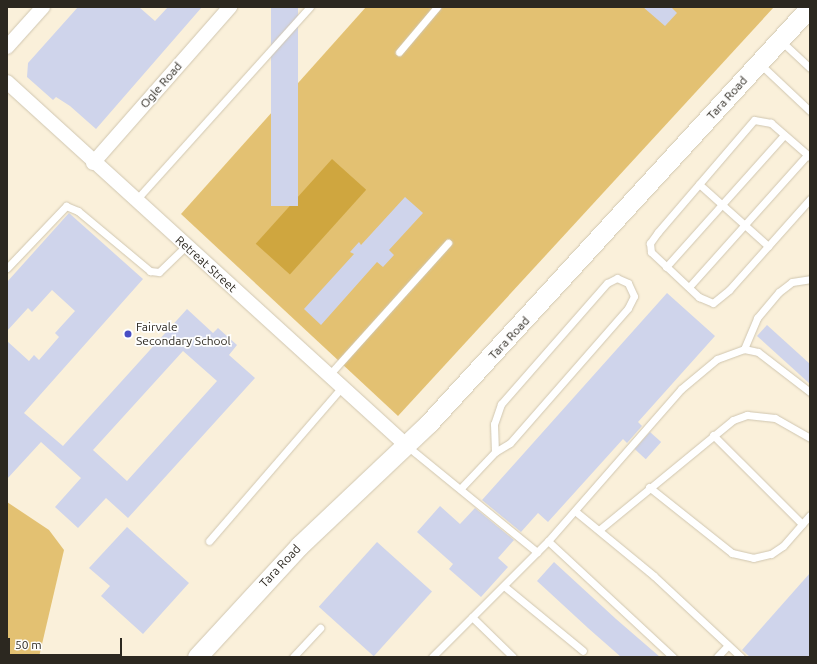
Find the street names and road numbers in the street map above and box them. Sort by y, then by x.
street label: Ogle Road [137,59,185,111]
street label: Tara Road [704,73,750,123]
street label: Retreat Street [173,233,239,295]
street label: Tara Road [485,314,533,362]
street label: Tara Road [256,542,304,590]

